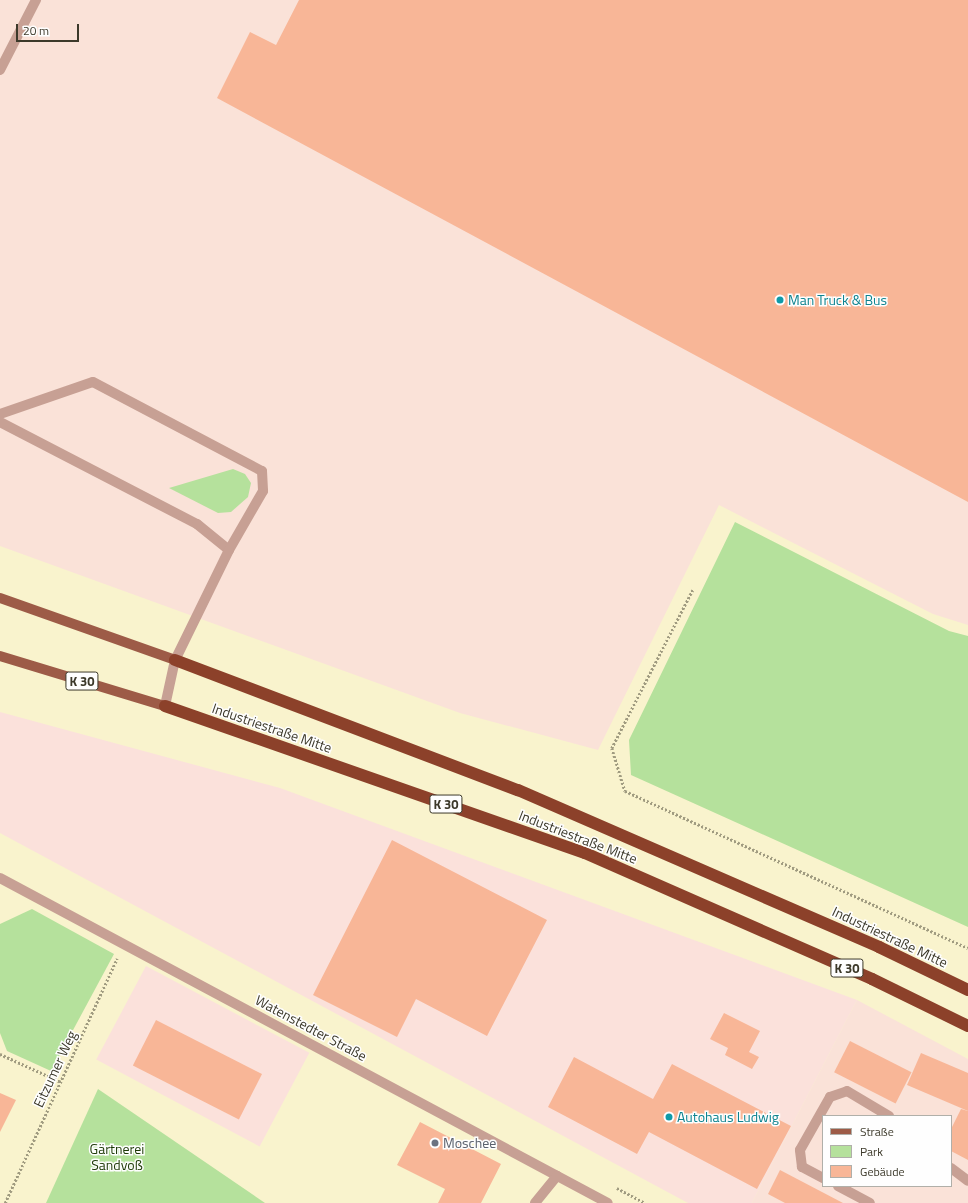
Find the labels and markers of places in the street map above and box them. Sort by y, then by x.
place label: Man Truck & Bus [788,292,887,308]
marker: Man Truck & Bus [775,295,785,305]
place label: Autohaus Ludwig [677,1109,779,1125]
marker: Autohaus Ludwig [664,1112,674,1122]
place label: Moschee [443,1135,496,1151]
marker: Moschee [430,1138,440,1148]

